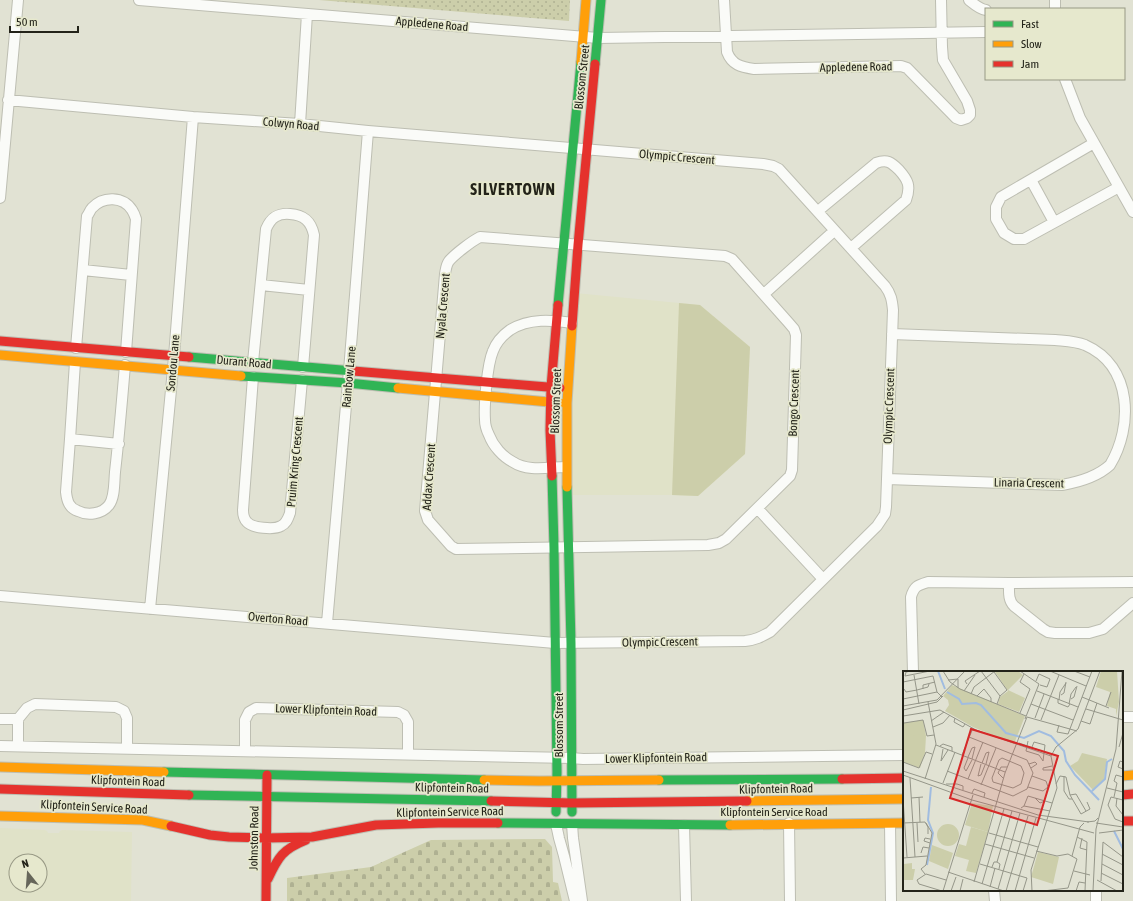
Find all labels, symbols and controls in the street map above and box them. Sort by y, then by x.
scale bar [10,8,78,34]
legend [985,8,1125,80]
street label: Appledene Road [395,14,469,34]
text: 50 m [16,15,38,29]
text: Fast [1021,17,1039,31]
text: Slow [1021,37,1042,51]
street label: Blossom Street [572,43,592,110]
text: Jam [1021,57,1039,71]
street label: Appledene Road [820,59,892,75]
street label: Colwyn Road [262,115,320,133]
street label: Olympic Crescent [639,147,716,167]
district label: SILVERTOWN [470,180,556,198]
street label: Nyala Crescent [433,272,453,339]
street label: Sondou Lane [164,334,182,392]
street label: Rainbow Lane [339,346,359,408]
street label: Durant Road [216,353,272,371]
street label: Olympic Crescent [881,367,897,444]
street label: Blossom Street [548,368,564,434]
street label: Bongo Crescent [786,369,802,437]
street label: Pruim Kring Crescent [284,416,306,508]
street label: Addax Crescent [420,442,438,511]
street label: Linaria Crescent [994,475,1065,491]
street label: Overton Road [247,609,309,629]
street label: Olympic Crescent [622,634,699,650]
inset map [903,671,1123,891]
street label: Blossom Street [552,692,566,758]
street label: Lower Klipfontein Road [275,701,377,719]
street label: Lower Klipfontein Road [605,750,707,766]
street label: Klipfontein Road [91,773,165,789]
street label: Klipfontein Road [415,780,489,796]
street label: Klipfontein Road [739,781,813,797]
street label: Klipfontein Service Road [40,797,148,817]
street label: Klipfontein Service Road [396,804,504,820]
street label: Klipfontein Service Road [720,805,828,819]
street label: Johnston Road [246,806,262,870]
north arrow [8,853,48,893]
text: N [20,857,30,870]

